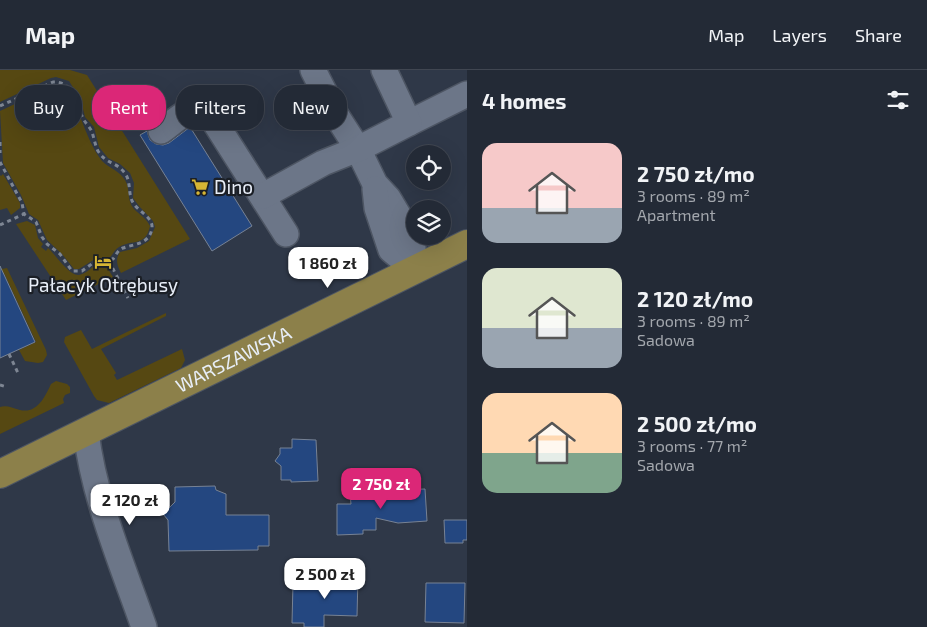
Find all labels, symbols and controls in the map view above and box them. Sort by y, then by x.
text: Map [25,20,75,49]
text: Map [708,24,744,46]
text: Layers [772,24,827,46]
text: Share [855,24,902,46]
chip: Buy [15,85,82,130]
chip: Rent [92,85,166,130]
chip: Filters [176,85,264,130]
chip: New [274,85,347,130]
icon: filters [884,86,912,114]
text: 4 homes [482,88,566,113]
map controls [406,145,451,245]
button: locate [406,145,451,190]
text: 2 750 zł/mo [637,161,755,186]
icon: home [522,163,582,223]
place label: Dino [214,175,253,198]
supermarket icon: Dino [190,177,210,197]
text: 3 rooms · 89 m² [637,186,750,205]
button: layers [406,200,451,245]
text: Apartment [637,205,716,224]
pin: 1 860 zł [276,246,380,289]
hotel icon: Pałacyk Otrębusy [93,252,113,272]
text: 1 860 zł [299,253,357,272]
place label: Pałacyk Otrębusy [28,273,178,296]
text: 2 120 zł/mo [637,286,753,311]
icon: home [522,288,582,348]
text: 3 rooms · 89 m² [637,311,750,330]
street label: WARSZAWSKA [172,320,295,397]
text: Sadowa [637,330,695,349]
text: 2 500 zł/mo [637,411,757,436]
icon: home [522,413,582,473]
text: 3 rooms · 77 m² [637,436,748,455]
text: Sadowa [637,455,695,474]
pin: 2 750 zł [329,468,433,510]
text: 2 750 zł [352,474,410,493]
pin: 2 120 zł [78,484,182,526]
text: 2 120 zł [102,490,158,509]
pin: 2 500 zł [273,558,377,600]
text: 2 500 zł [295,564,355,583]

